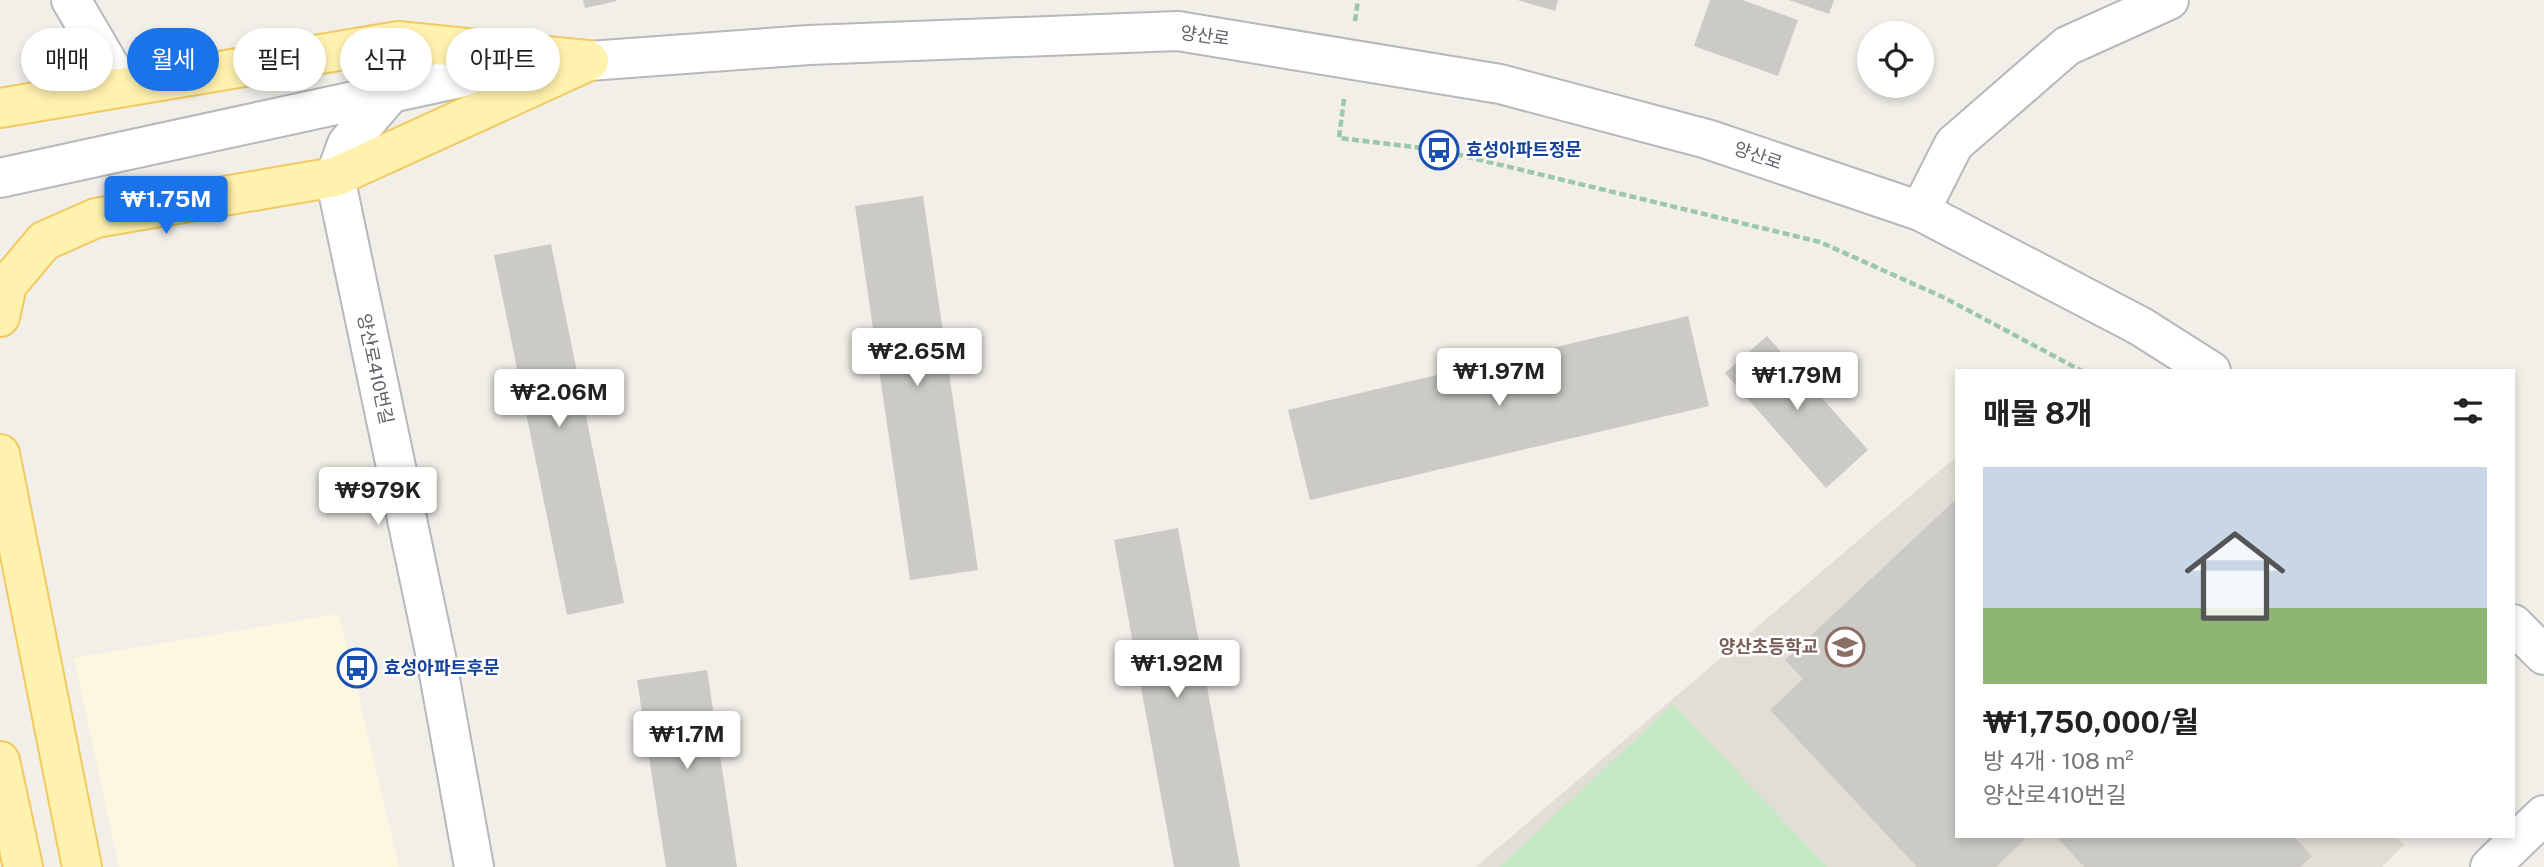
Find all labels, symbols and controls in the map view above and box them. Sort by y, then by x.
map controls [1857,21,1934,98]
button: locate [1857,21,1934,98]
street label: 양산로 [1179,22,1231,49]
chip: 매매 [21,28,113,91]
chip: 월세 [127,28,219,91]
chip: 필터 [233,28,326,91]
chip: 신규 [340,28,432,91]
chip: 아파트 [446,28,560,91]
bus stop icon: 효성아파트정문 [1418,129,1460,171]
street label: 양산로 [1731,138,1785,174]
place label: 효성아파트정문 [1466,139,1582,160]
pin: ₩1.75M [109,176,223,236]
text: ₩1.75M [121,185,211,212]
street label: 양산로410번길 [354,312,397,426]
pin: ₩2.65M [860,328,974,388]
text: ₩2.65M [868,337,966,364]
pin: ₩1.97M [1442,348,1556,408]
pin: ₩1.79M [1740,352,1854,412]
text: ₩1.97M [1453,357,1545,384]
text: ₩1.79M [1752,361,1842,388]
pin: ₩2.06M [502,370,616,429]
text: ₩2.06M [510,378,608,405]
icon: filters [2449,392,2487,430]
text: 매물 8개 [1983,395,2093,431]
pin: ₩979K [329,468,427,527]
text: ₩979K [335,476,421,503]
icon: home [2172,513,2298,639]
school or university icon: 양산초등학교 [1824,626,1866,668]
place label: 양산초등학교 [1719,636,1818,657]
pin: ₩1.92M [1120,640,1234,700]
bus stop icon: 효성아파트후문 [336,647,378,689]
text: ₩1.92M [1131,649,1223,676]
place label: 효성아파트후문 [384,657,500,678]
text: ₩1,750,000/월 [1983,704,2199,740]
pin: ₩1.7M [638,712,736,771]
text: ₩1.7M [649,720,725,747]
text: 방 4개 · 108 m² [1983,747,2134,774]
text: 양산로410번길 [1983,781,2127,808]

